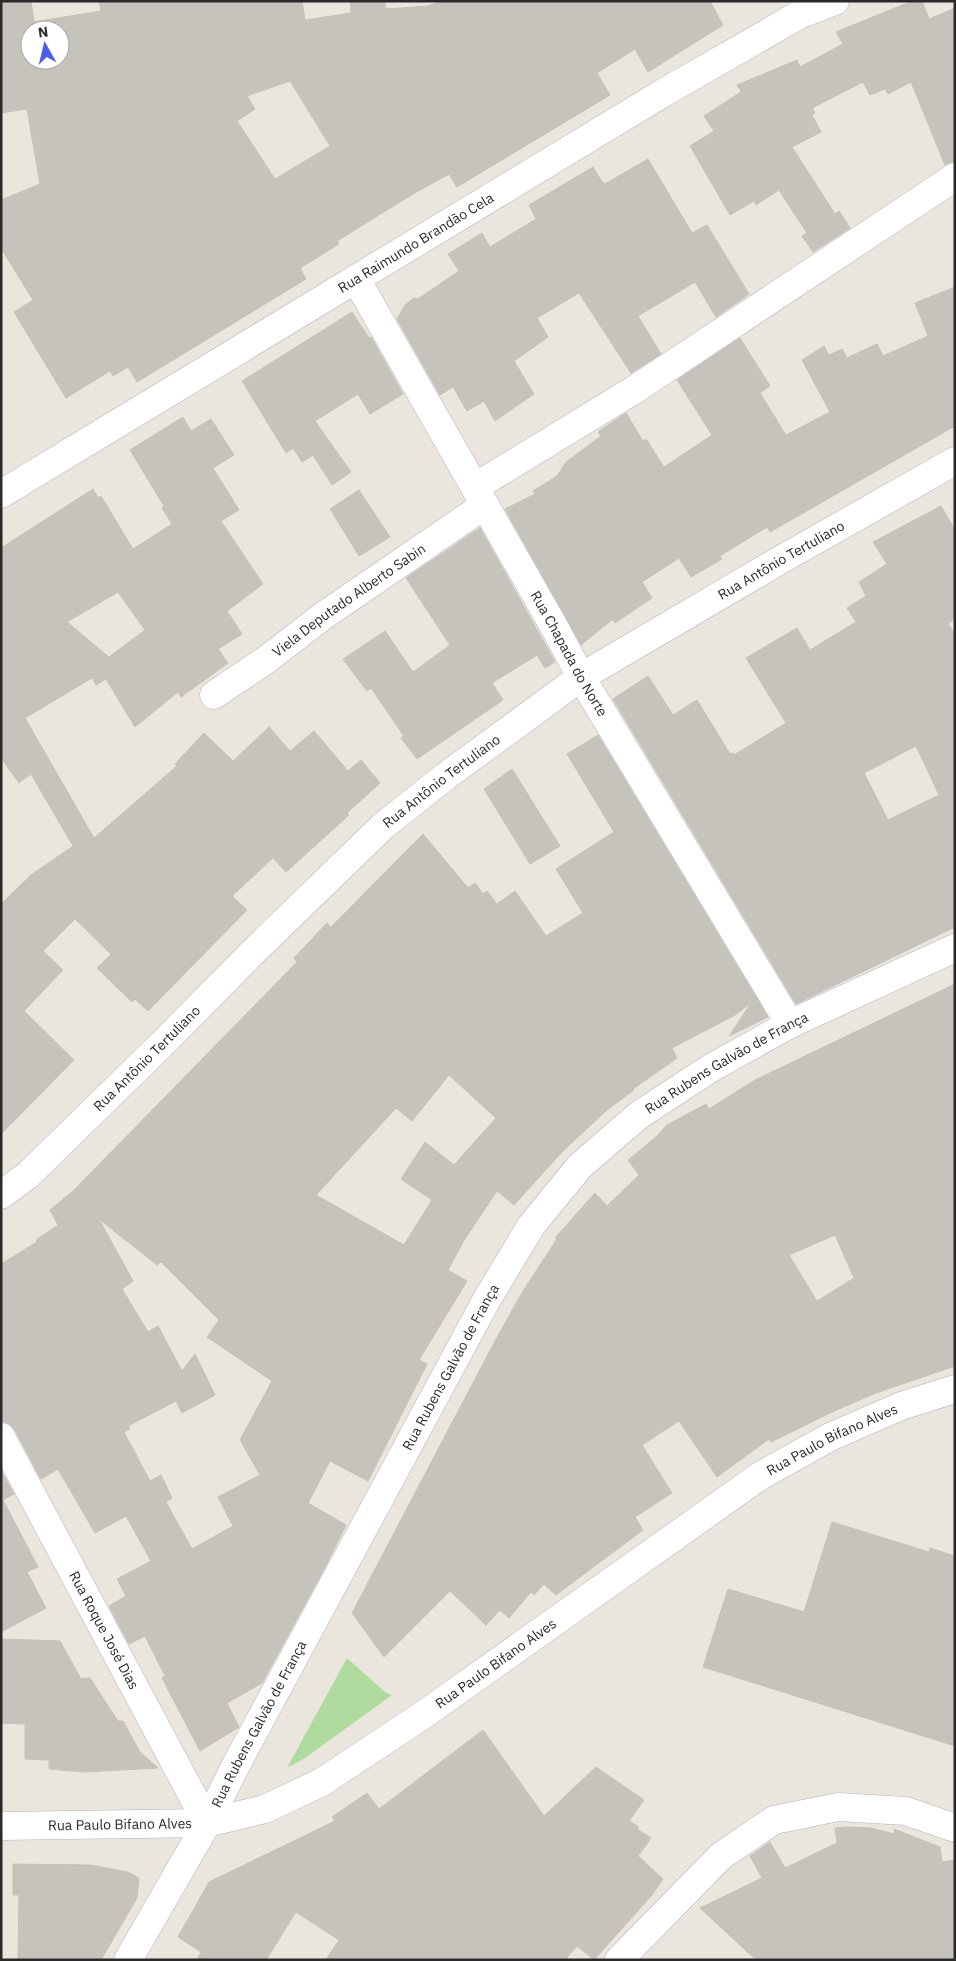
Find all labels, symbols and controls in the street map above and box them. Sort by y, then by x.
north arrow [20,20,70,70]
text: N [37,23,49,42]
street label: Rua Raimundo Brandão Cela [335,188,498,297]
street label: Rua Antônio Tertuliano [714,516,848,604]
street label: Viela Deputado Alberto Sabin [269,539,429,661]
street label: Rua Chapada do Norte [527,588,612,720]
street label: Rua Antônio Tertuliano [379,730,504,832]
street label: Rua Antônio Tertuliano [89,1002,204,1115]
street label: Rua Rubens Galvão de França [641,1008,811,1118]
street label: Rua Rubens Galvão de França [398,1280,503,1453]
street label: Rua Paulo Bifano Alves [763,1400,901,1480]
street label: Rua Roque José Dias [65,1568,143,1693]
street label: Rua Paulo Bifano Alves [432,1614,560,1713]
street label: Rua Rubens Galvão de França [207,1637,311,1810]
street label: Rua Paulo Bifano Alves [48,1814,192,1834]

